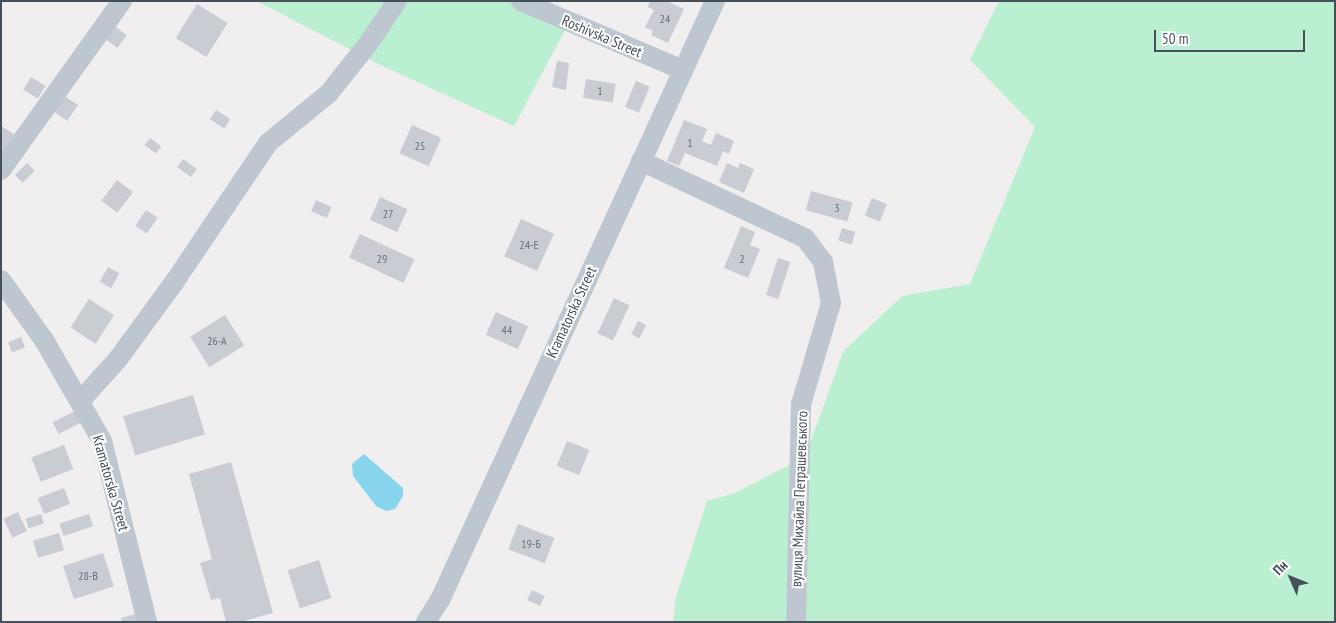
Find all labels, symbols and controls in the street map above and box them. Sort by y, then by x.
street label: Roshivska Street [559,11,645,61]
house number: 24 [660,12,670,26]
scale bar [1156,20,1307,52]
text: 50 m [1162,29,1188,48]
house number: 1 [597,84,603,98]
house number: 1 [687,136,693,150]
house number: 25 [415,139,425,153]
house number: 3 [834,201,840,215]
house number: 27 [383,207,393,221]
house number: 24-Е [519,238,539,252]
house number: 29 [377,252,387,266]
house number: 2 [739,252,745,266]
street label: Kramatorska Street [542,263,600,361]
house number: 44 [502,323,512,337]
house number: 26-А [207,334,227,348]
street label: вулиця Михайла Петрашевського [787,411,811,587]
street label: Kramatorska Street [89,433,133,533]
house number: 19-Б [521,537,541,551]
north arrow [1266,553,1316,603]
text: Пн [1269,556,1291,579]
house number: 28-В [78,569,98,583]

